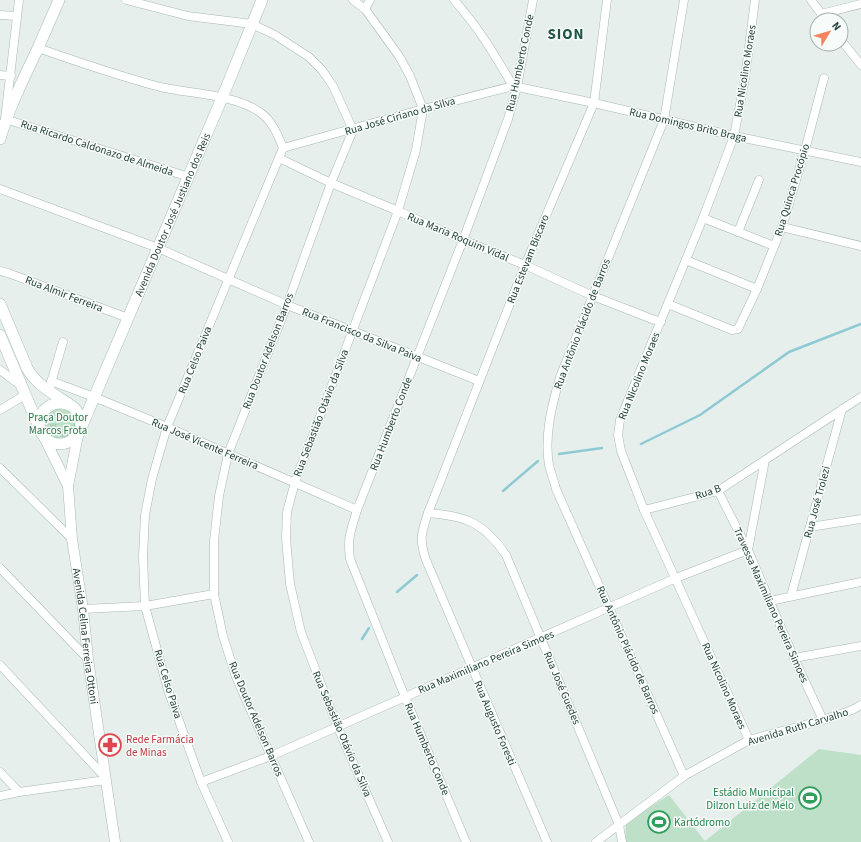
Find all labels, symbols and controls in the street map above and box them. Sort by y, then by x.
street label: Rua Humberto Conde [502,12,538,113]
north arrow [809,12,849,52]
text: N [828,19,845,34]
street label: Rua Nicolino Moraes [730,23,760,118]
district label: SION [547,24,585,45]
street label: Rua José Ciriano da Silva [343,93,457,139]
street label: Rua Domingos Brito Braga [628,104,748,146]
street label: Rua Ricardo Caldonazo de Almeida [19,116,175,180]
street label: Avenida Doutor José Justiano dos Reis [131,130,214,299]
street label: Rua Quinca Procópio [771,142,813,238]
street label: Rua Maria Roquim Vidal [405,209,511,265]
street label: Rua Estevam Biscaro [503,212,553,306]
street label: Rua Antônio Plácido de Barros [550,256,614,391]
street label: Rua Almir Ferreira [23,272,105,316]
street label: Rua Doutor Adelson Barros [239,290,297,411]
street label: Rua Francisco da Silva Paiva [300,304,424,366]
street label: Rua Celso Paiva [175,324,215,396]
street label: Rua Nicolino Moraes [615,330,664,422]
street label: Rua Sebastião Otávio da Silva [290,347,352,479]
street label: Rua Humberto Conde [366,375,416,473]
park label: Praça Doutor Marcos Frota [28,410,88,438]
street label: Rua José Vicente Ferreira [149,415,261,473]
street label: Rua José Trolezi [800,464,834,540]
street label: Rua B [693,480,723,503]
street label: Travessa Maximiliano Pereira Simoes [730,525,812,685]
street label: Avenida Celina Ferreira Ottoni [69,567,102,705]
street label: Rua Antônio Plácido de Barros [593,584,663,717]
street label: Rua Maximiliano Pereira Simoes [416,626,557,698]
street label: Rua Nicolino Moraes [698,640,750,732]
street label: Rua Celso Paiva [150,647,186,721]
street label: Rua José Guedes [540,649,584,727]
street label: Rua Doutor Adelson Barros [225,659,287,779]
street label: Rua Sebastião Otávio da Silva [309,669,375,799]
street label: Rua Augusto Foresti [470,678,520,768]
street label: Rua Humberto Conde [401,700,453,798]
street label: Avenida Ruth Carvalho [746,705,850,749]
pharmacy icon: Rede Farmácia de Minas [97,732,123,758]
place label: Rede Farmácia de Minas [126,732,194,760]
place label: Estádio Municipal Dilzon Luiz de Melo [706,785,794,813]
sports icon: Estádio Municipal Dilzon Luiz de Melo [797,785,823,811]
sports icon: Kartódromo [646,809,672,835]
place label: Kartódromo [674,815,730,830]

